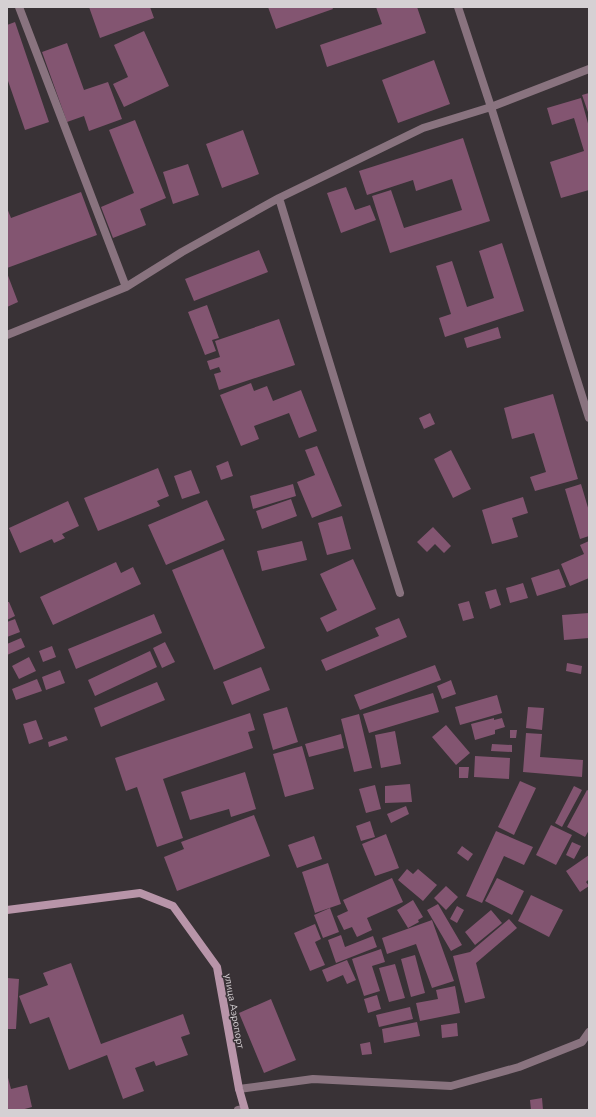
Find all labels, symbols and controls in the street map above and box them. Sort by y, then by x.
street label: улица Аэропорт [221,972,248,1050]

